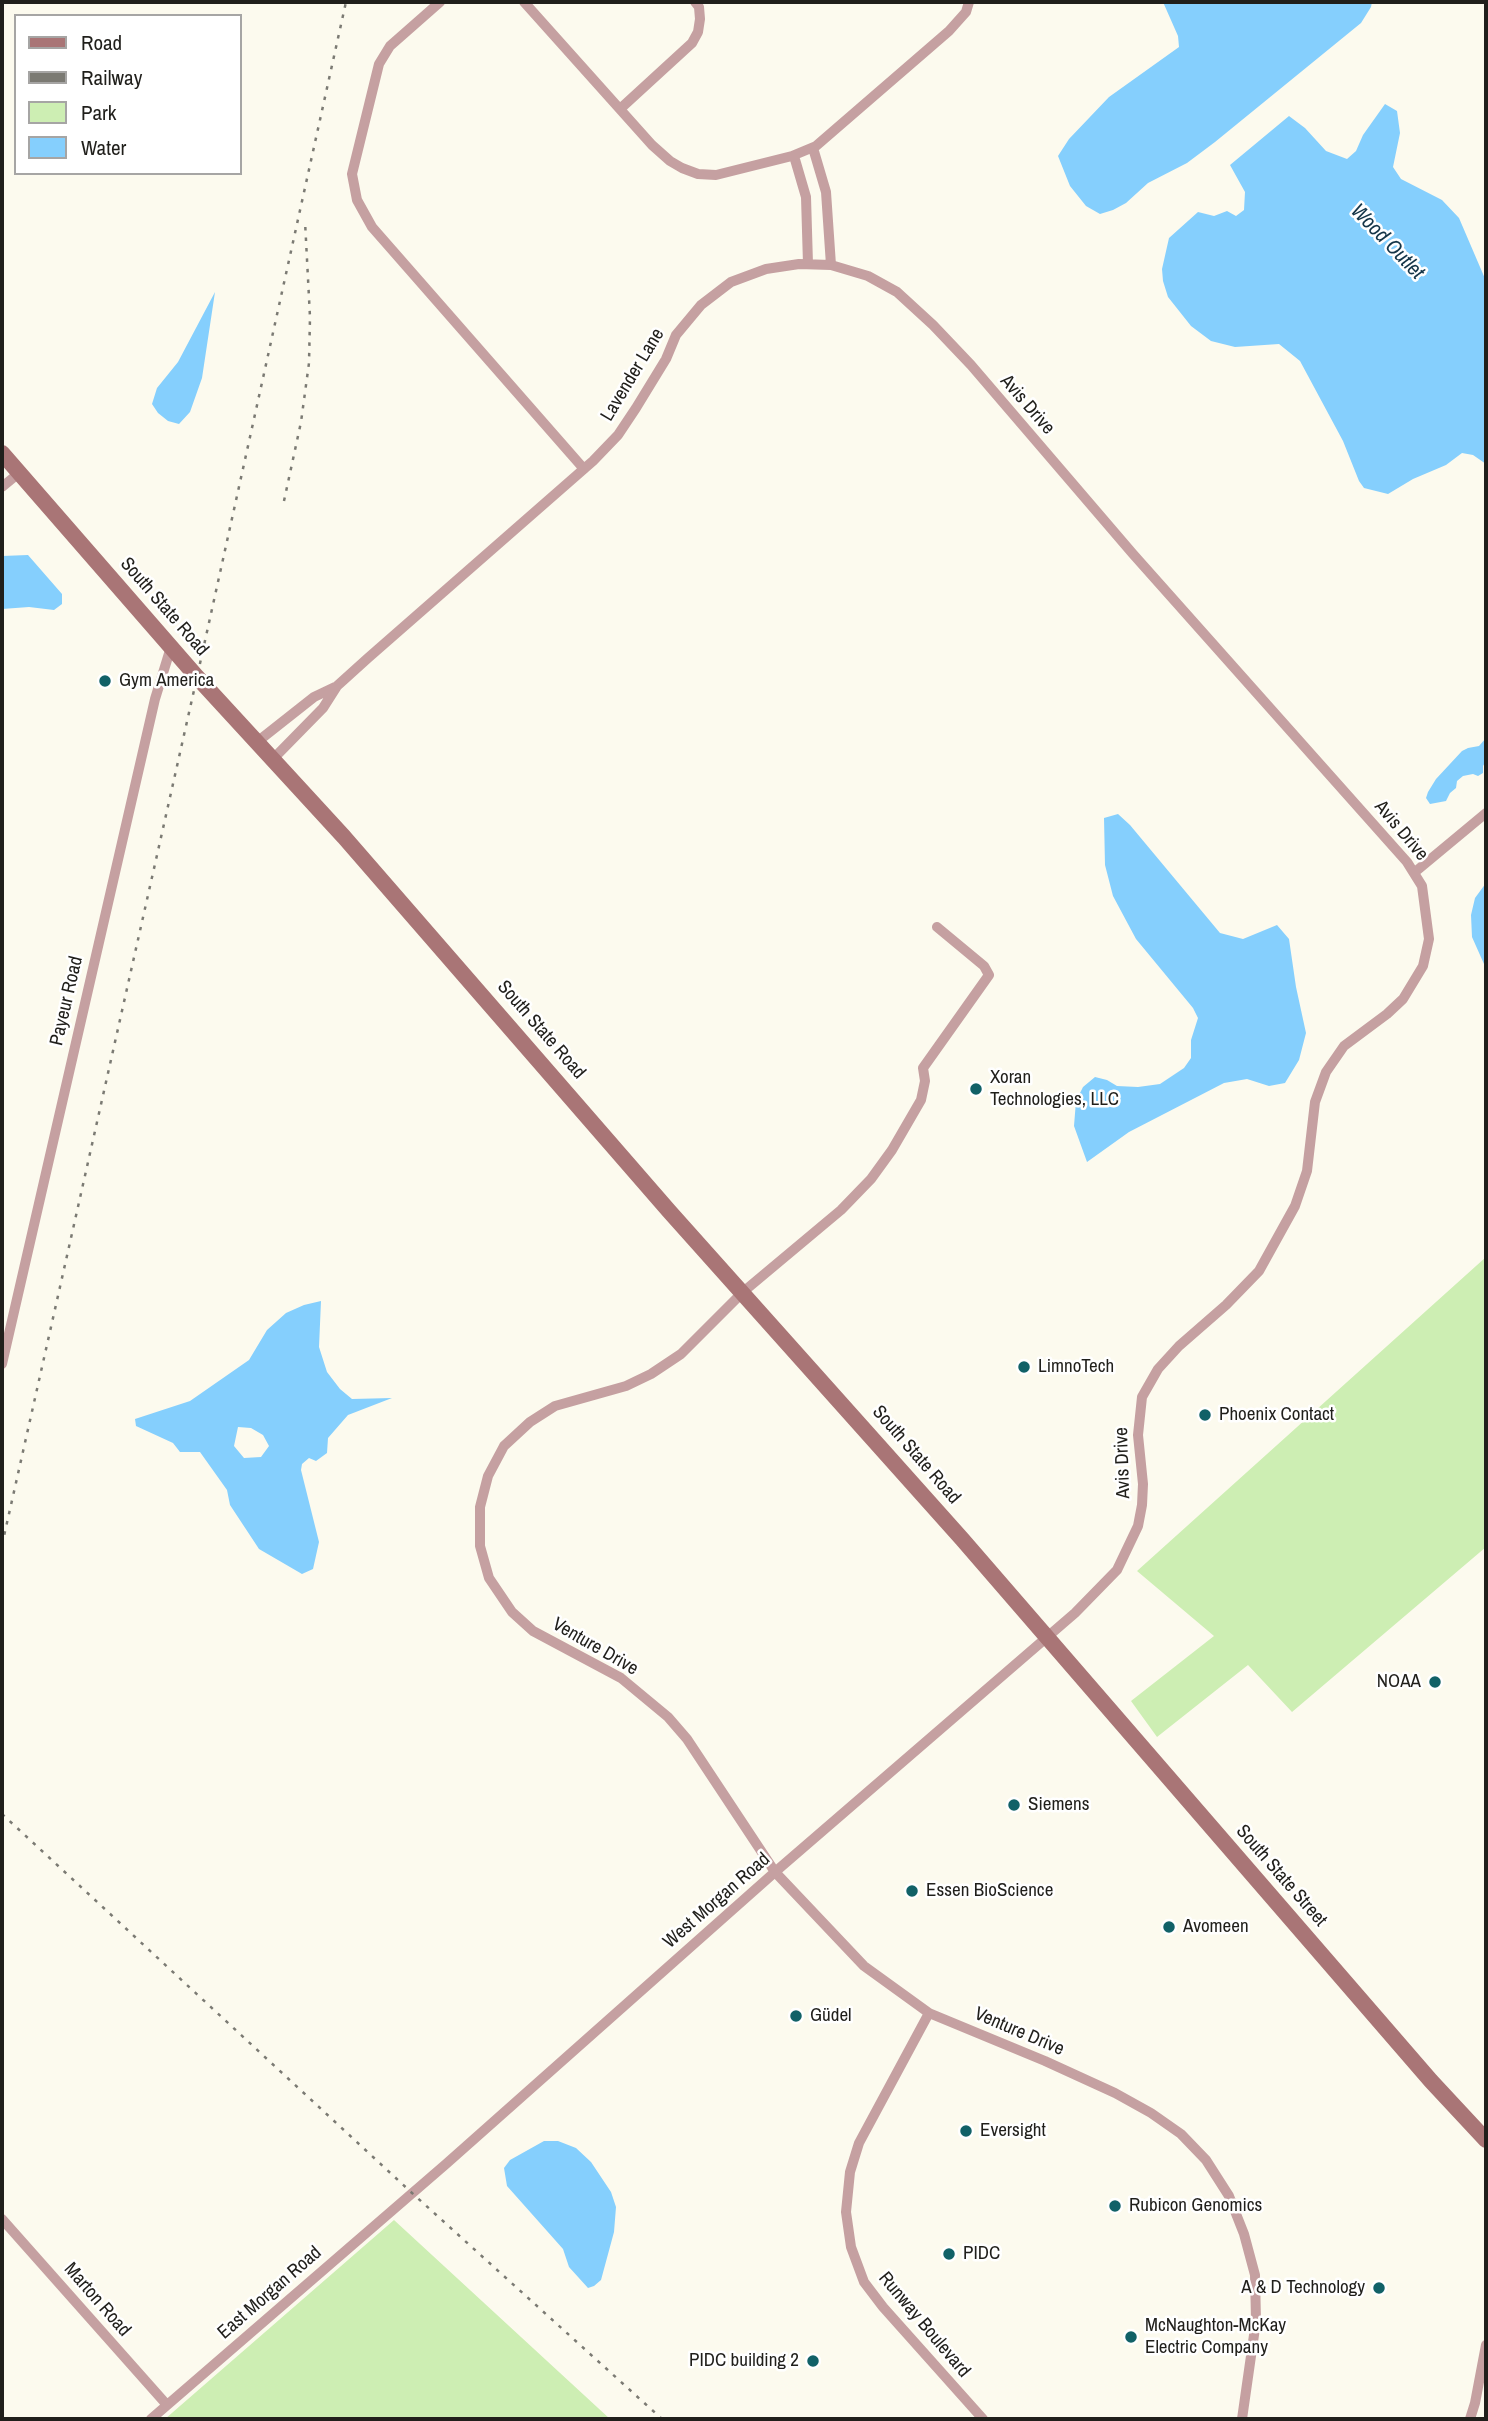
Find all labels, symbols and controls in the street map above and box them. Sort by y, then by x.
legend [14,14,242,175]
text: Road [81,28,122,57]
text: Railway [81,63,142,92]
text: Park [81,98,116,127]
text: Water [81,133,126,162]
water label: Wood Outlet [1345,199,1429,285]
street label: Lavender Lane [596,325,670,425]
street label: Avis Drive [995,371,1059,439]
street label: South State Road [115,553,213,661]
place label: Gym America [119,670,214,692]
marker: Gym America [97,673,113,689]
street label: Avis Drive [1369,796,1433,866]
street label: Payeur Road [46,954,88,1048]
street label: South State Road [492,976,590,1084]
place label: Xoran Technologies, LLC [990,1067,1119,1111]
marker: Xoran Technologies, LLC [968,1081,984,1097]
place label: LimnoTech [1038,1356,1114,1378]
marker: LimnoTech [1016,1359,1032,1375]
street label: South State Road [867,1401,965,1509]
place label: Phoenix Contact [1219,1404,1334,1426]
marker: Phoenix Contact [1197,1407,1213,1423]
street label: Avis Drive [1110,1427,1136,1499]
street label: Venture Drive [548,1613,642,1681]
place label: NOAA [1377,1671,1421,1693]
marker: NOAA [1427,1674,1443,1690]
place label: Siemens [1028,1794,1089,1816]
marker: Siemens [1006,1797,1022,1813]
street label: South State Street [1231,1820,1331,1932]
street label: West Morgan Road [659,1848,775,1954]
place label: Essen BioScience [926,1880,1053,1902]
marker: Essen BioScience [904,1883,920,1899]
place label: Avomeen [1183,1916,1249,1938]
marker: Avomeen [1161,1919,1177,1935]
street label: Venture Drive [971,2003,1067,2061]
place label: Güdel [810,2005,852,2027]
marker: Güdel [788,2008,804,2024]
place label: Eversight [980,2120,1046,2142]
marker: Eversight [958,2123,974,2139]
place label: Rubicon Genomics [1129,2195,1262,2217]
marker: Rubicon Genomics [1107,2198,1123,2214]
street label: East Morgan Road [214,2242,326,2344]
place label: PIDC [963,2243,1000,2265]
marker: PIDC [941,2246,957,2262]
street label: Marton Road [59,2259,135,2341]
street label: Runway Boulevard [873,2268,975,2382]
place label: A & D Technology [1241,2277,1365,2299]
marker: A & D Technology [1371,2280,1387,2296]
place label: McNaughton-McKay Electric Company [1145,2315,1286,2359]
marker: McNaughton-McKay Electric Company [1123,2329,1139,2345]
place label: PIDC building 2 [689,2350,799,2372]
marker: PIDC building 2 [805,2353,821,2369]

